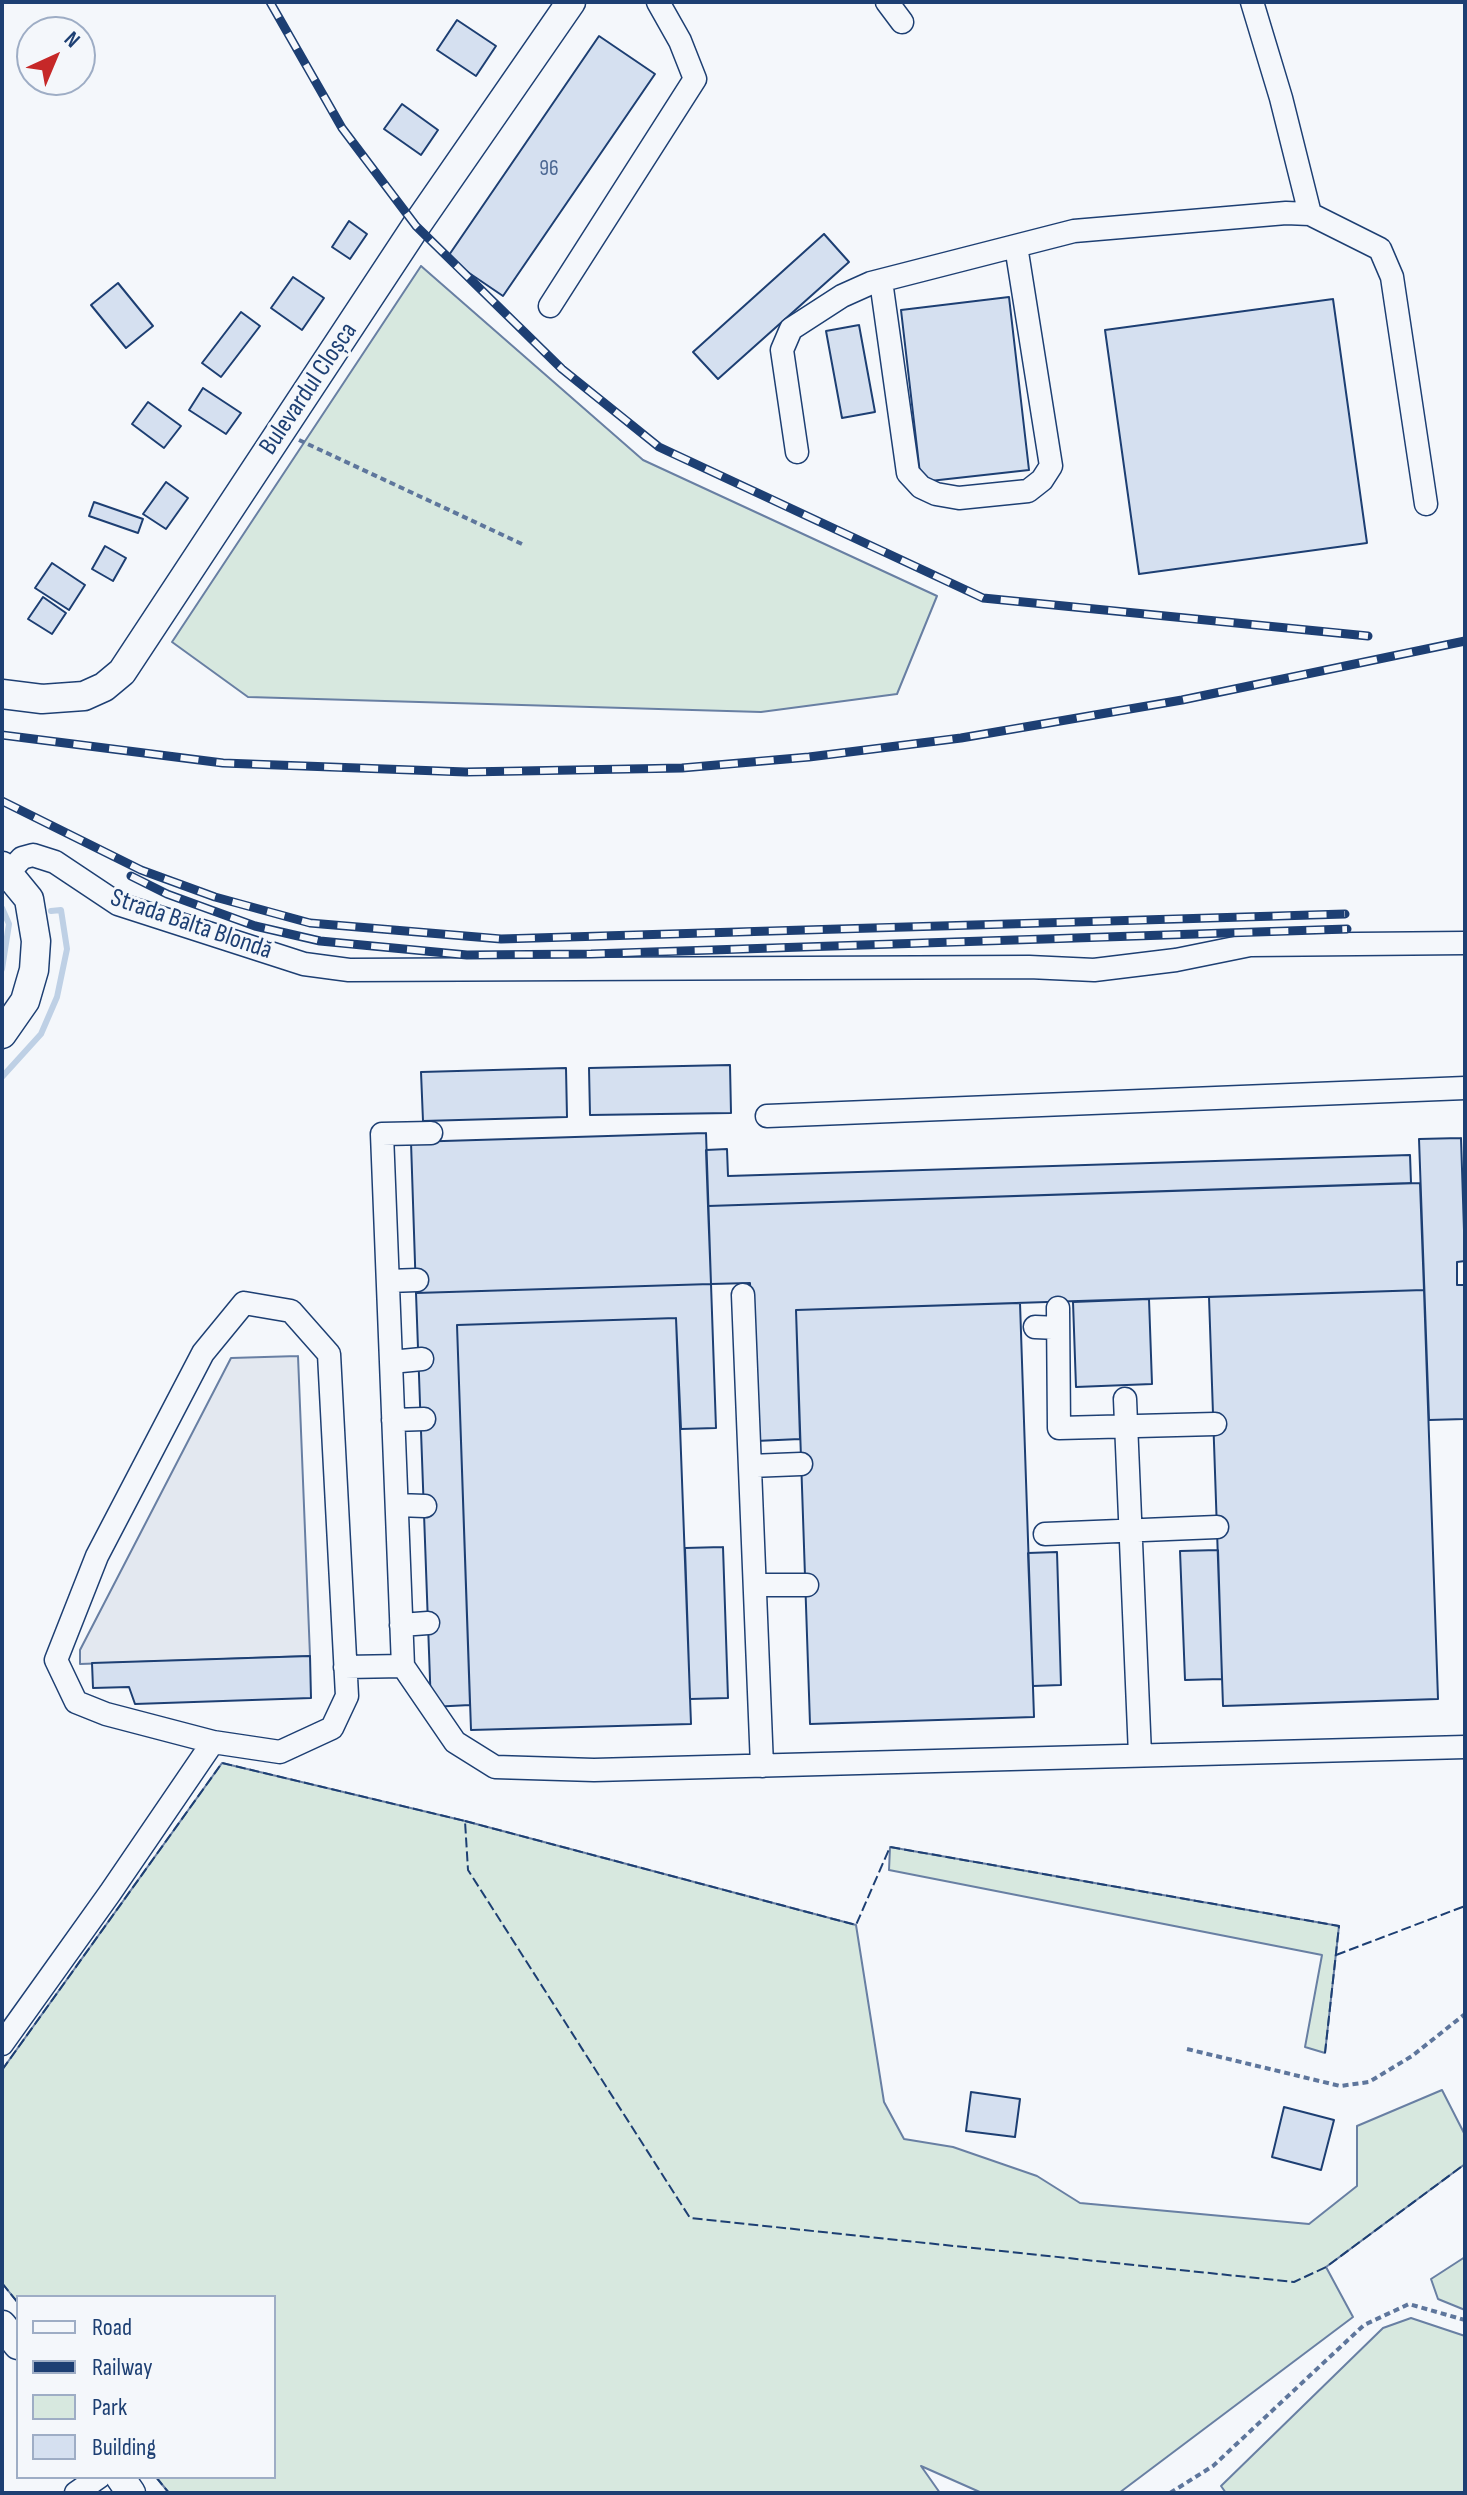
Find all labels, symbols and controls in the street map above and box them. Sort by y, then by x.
north arrow [16,16,96,96]
text: N [58,26,85,54]
house number: 96 [539,156,559,182]
street label: Bulevardul Cloșca [253,317,365,461]
street label: Strada Balta Blondă [106,883,276,967]
legend [16,2295,276,2479]
text: Road [92,2313,132,2342]
text: Railway [92,2353,152,2382]
text: Park [92,2393,127,2422]
text: Building [92,2433,156,2462]

